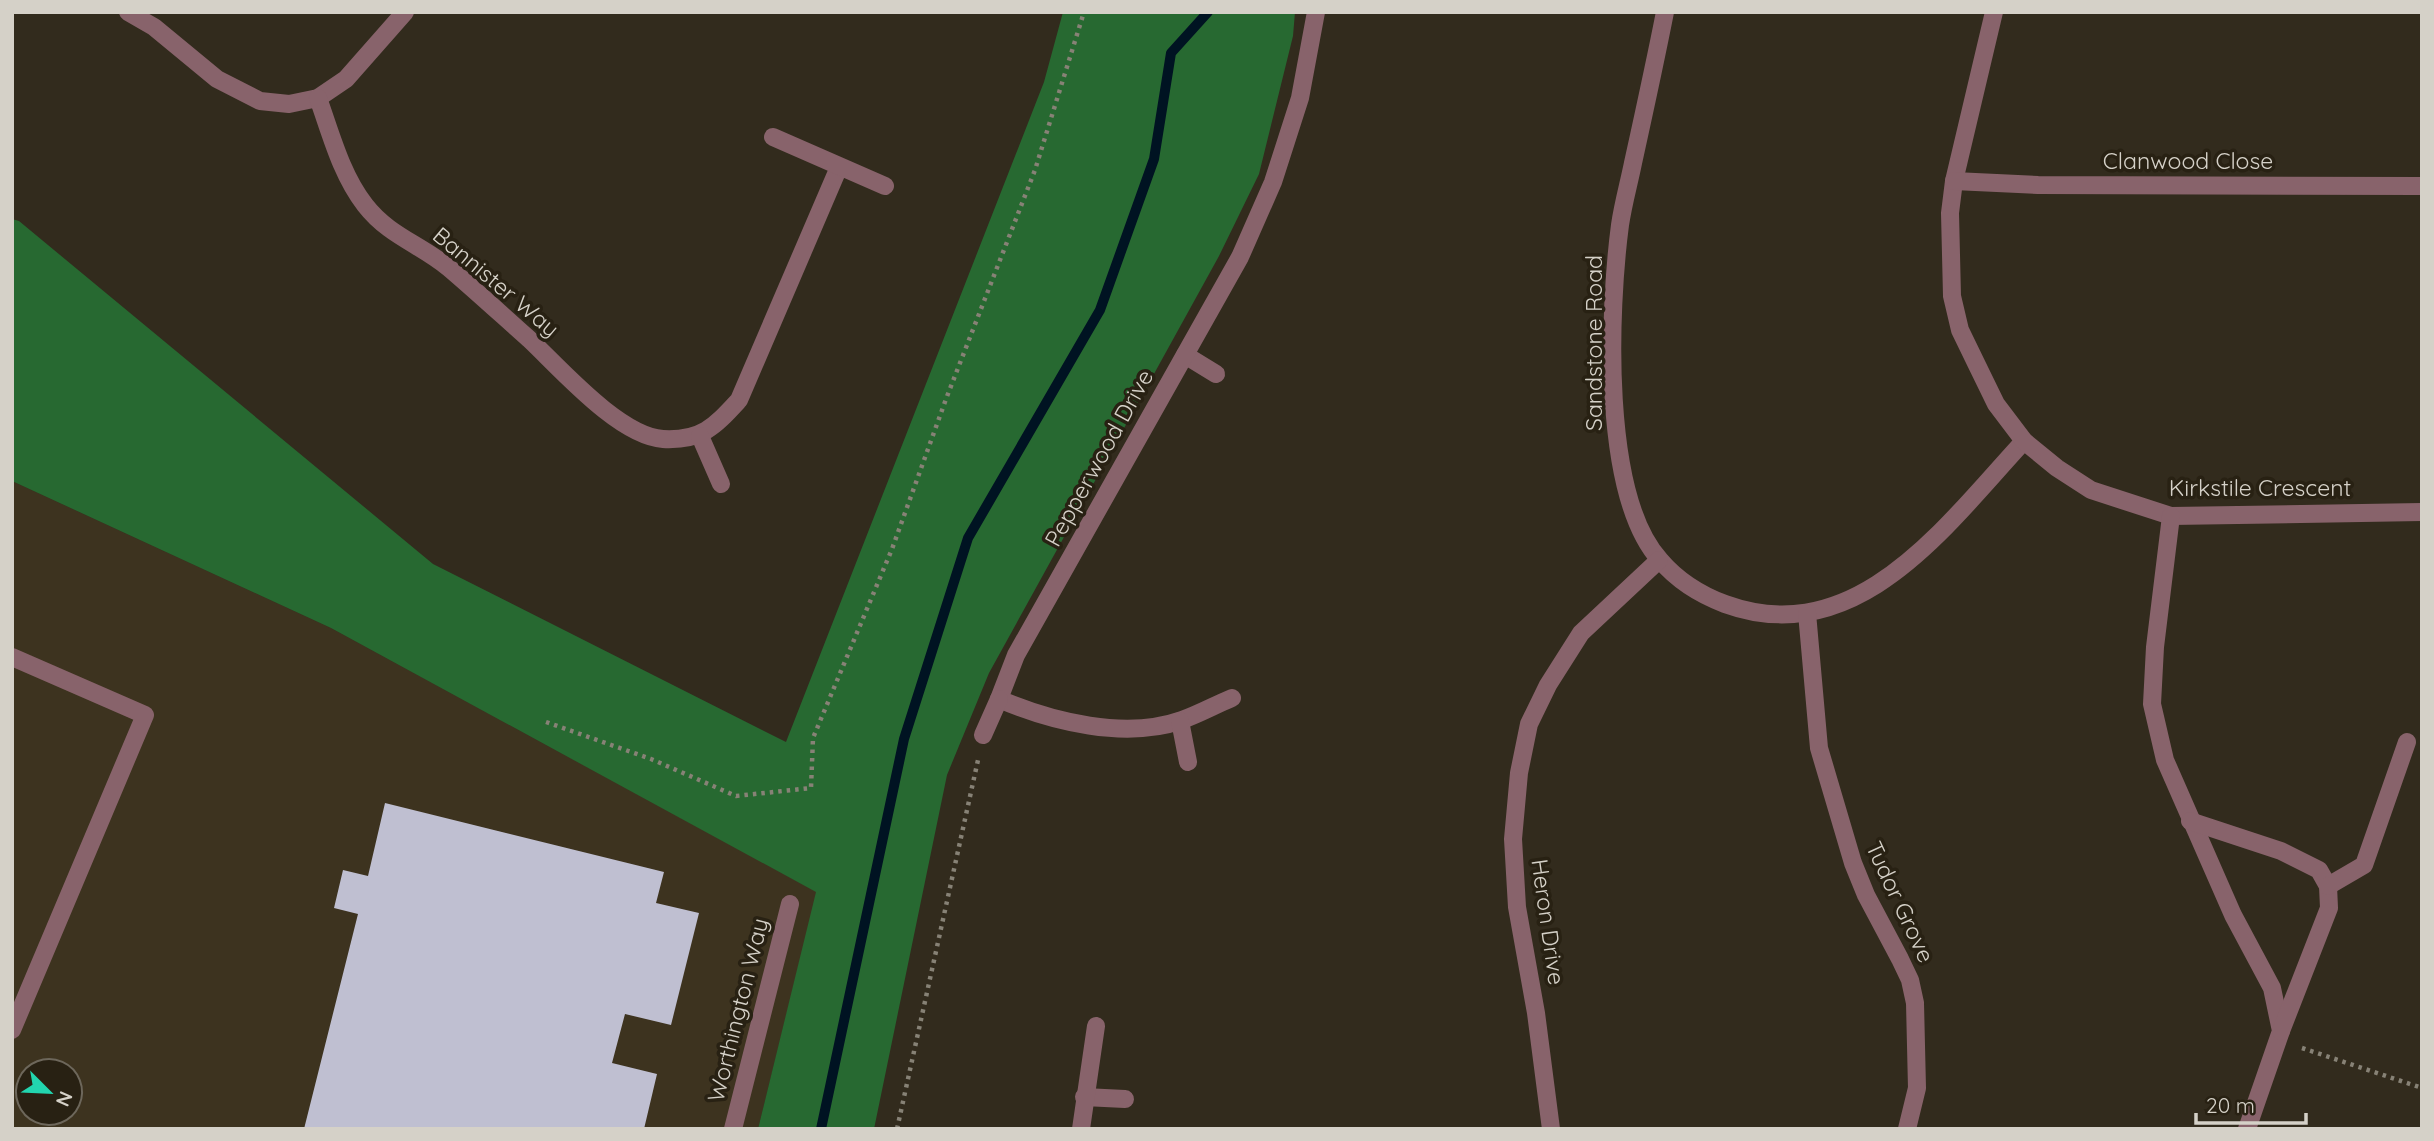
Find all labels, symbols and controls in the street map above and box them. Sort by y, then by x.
street label: Clanwood Close [2103,146,2273,175]
street label: Bannister Way [427,220,565,343]
street label: Sandstone Road [1579,255,1608,431]
street label: Pepperwood Drive [1038,364,1159,551]
street label: Kirkstile Crescent [2169,473,2351,502]
street label: Tudor Grove [1860,837,1941,967]
street label: Heron Drive [1525,857,1572,987]
street label: Worthington Way [701,915,774,1105]
north arrow [14,1057,84,1127]
scale bar [2196,1082,2306,1126]
text: N [51,1088,78,1110]
text: 20 m [2206,1092,2255,1118]

